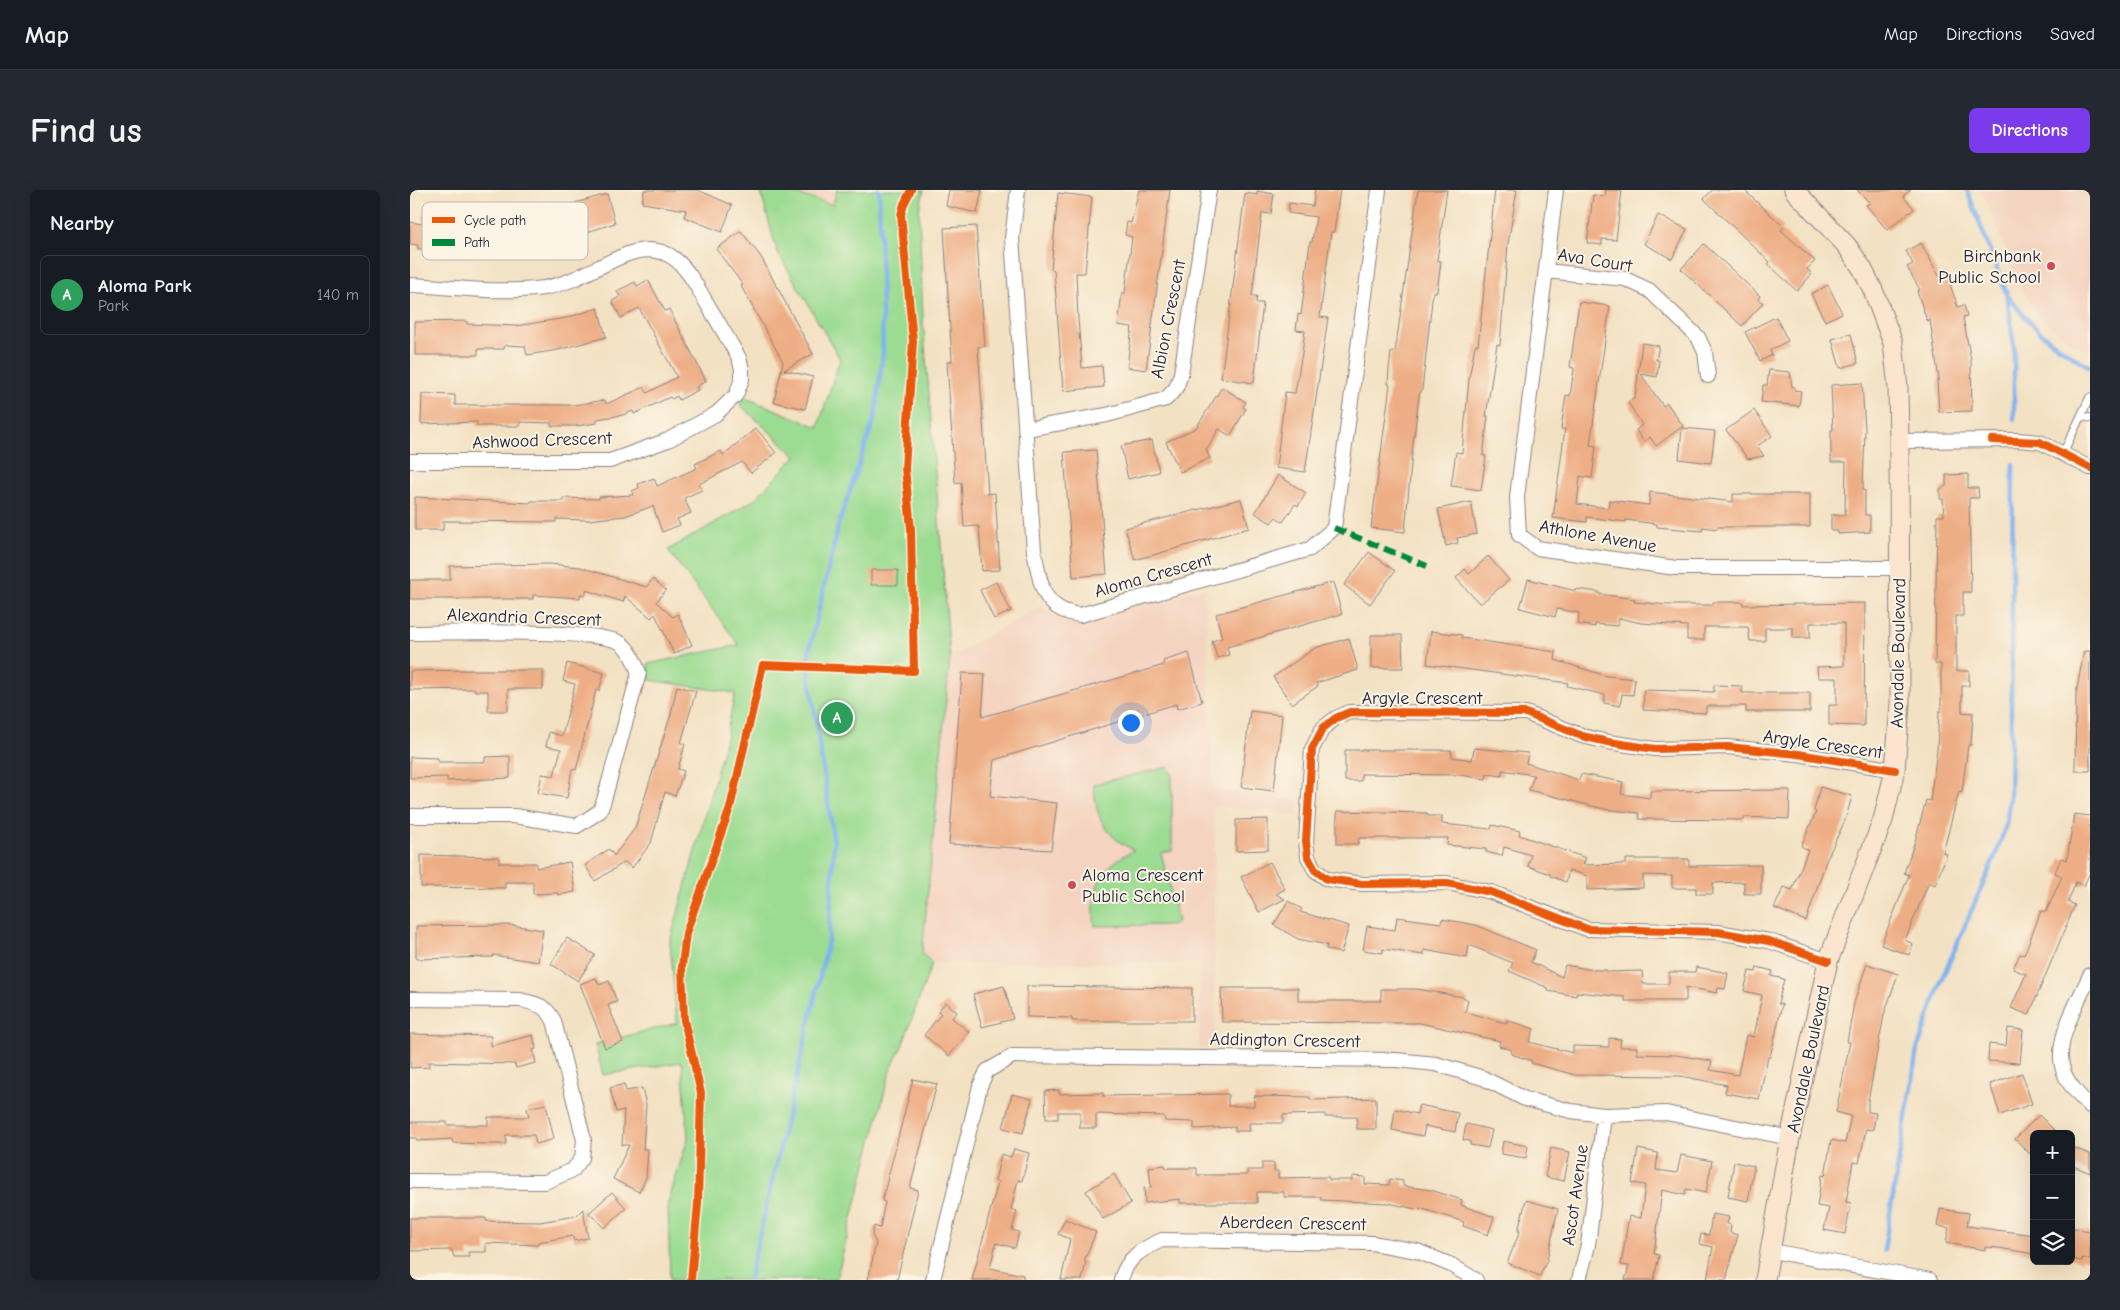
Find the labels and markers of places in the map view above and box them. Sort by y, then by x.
place label: Birchbank Public School [1938,246,2041,288]
marker: Birchbank Public School [2045,260,2057,272]
pin: A [821,699,853,737]
place label: Aloma Crescent Public School [1082,865,1204,907]
marker: Aloma Crescent Public School [1066,879,1078,891]

